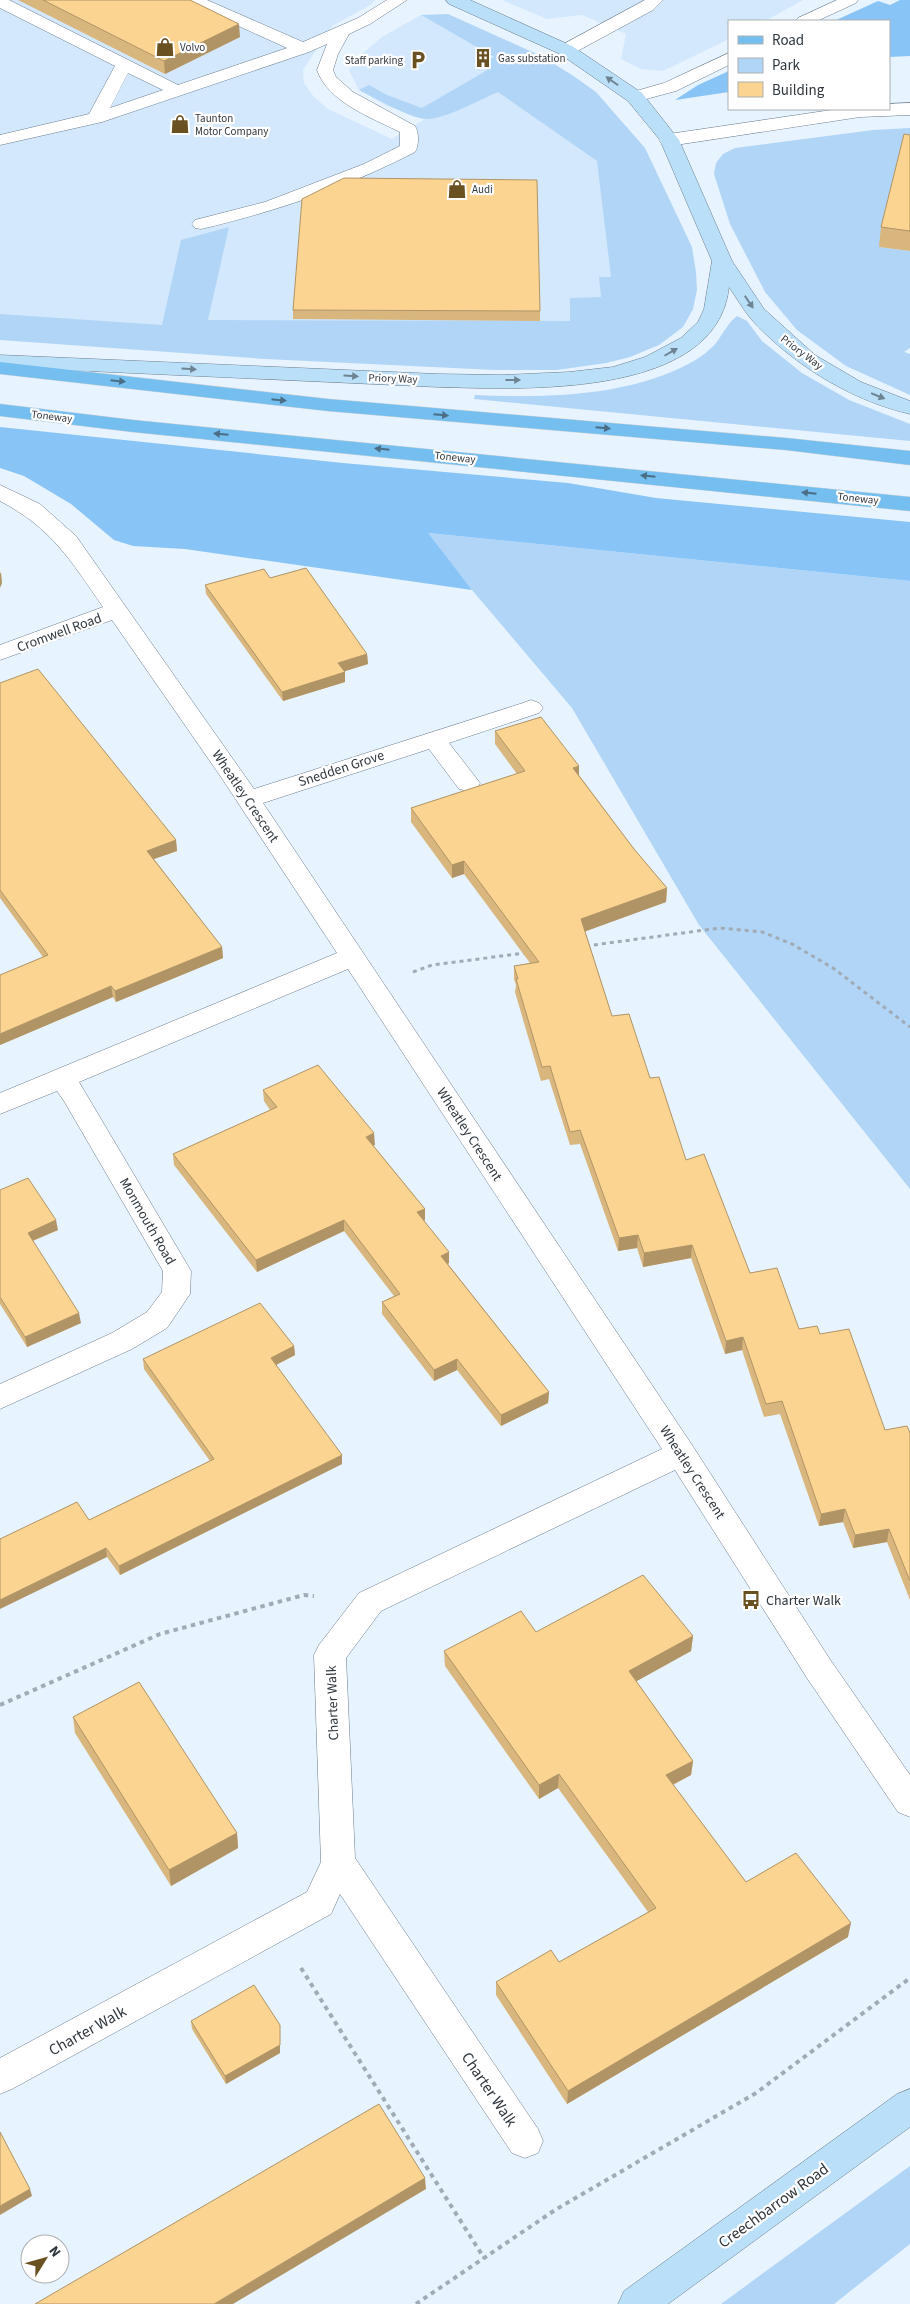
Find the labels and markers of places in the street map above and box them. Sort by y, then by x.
shop icon: Volvo [154,36,176,58]
place label: Volvo [180,40,205,55]
building icon: Gas substation [472,47,494,69]
parking icon: Staff parking [407,49,429,71]
place label: Gas substation [498,51,565,66]
place label: Staff parking [345,53,403,68]
place label: Taunton Motor Company [195,111,268,139]
shop icon: Taunton Motor Company [169,113,191,135]
shop icon: Audi [446,178,468,200]
place label: Audi [472,182,493,197]
bus stop icon: Charter Walk [740,1589,762,1611]
place label: Charter Walk [766,1591,841,1611]

